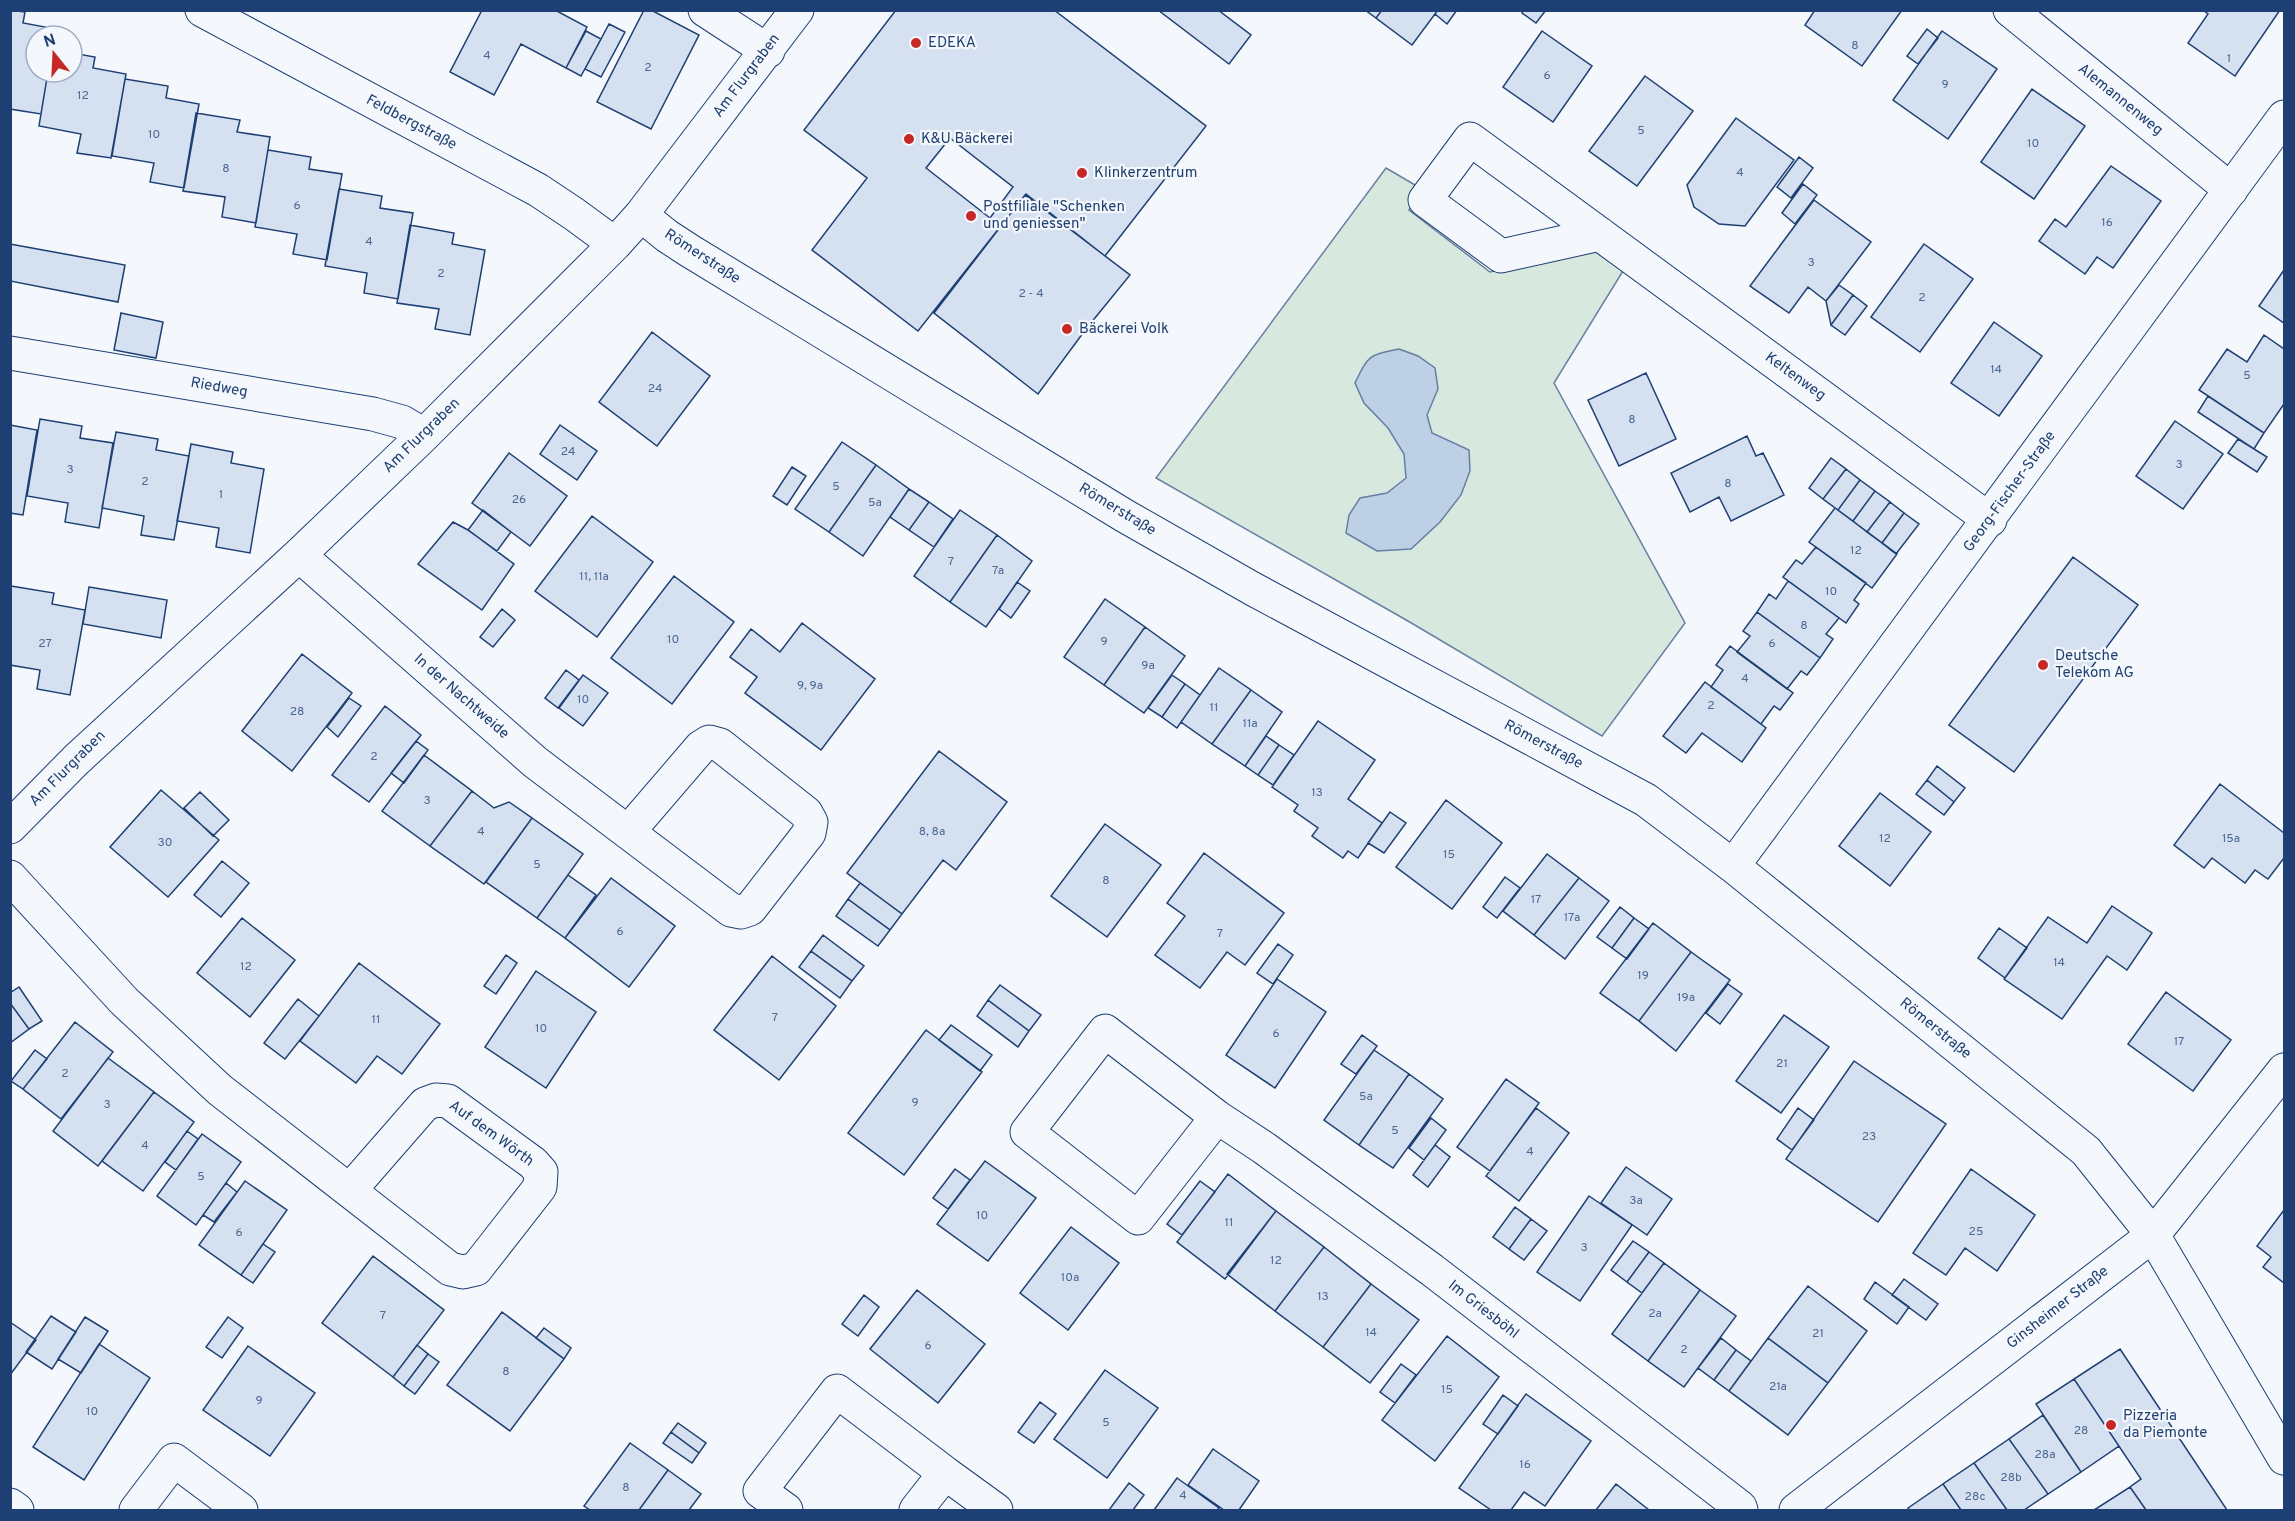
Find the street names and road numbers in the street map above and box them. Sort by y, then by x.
street label: Am Flurgraben [709,30,785,122]
street label: Alemannenweg [2073,60,2167,140]
street label: Feldbergstraße [362,91,460,155]
street label: Römerstraße [660,225,744,289]
street label: Keltenweg [1761,348,1829,406]
street label: Riedweg [189,374,249,402]
street label: Am Flurgraben [379,394,465,478]
street label: Georg-Fischer-Straße [1960,428,2060,556]
street label: Römerstraße [1075,479,1159,541]
street label: In der Nachtweide [409,650,513,744]
street label: Römerstraße [1500,716,1586,774]
street label: Am Flurgraben [26,727,110,811]
street label: Römerstraße [1895,994,1975,1064]
street label: Auf dem Wörth [445,1097,537,1171]
street label: Ginsheimer Straße [2003,1262,2113,1354]
street label: Im Griesböhl [1444,1276,1522,1344]

